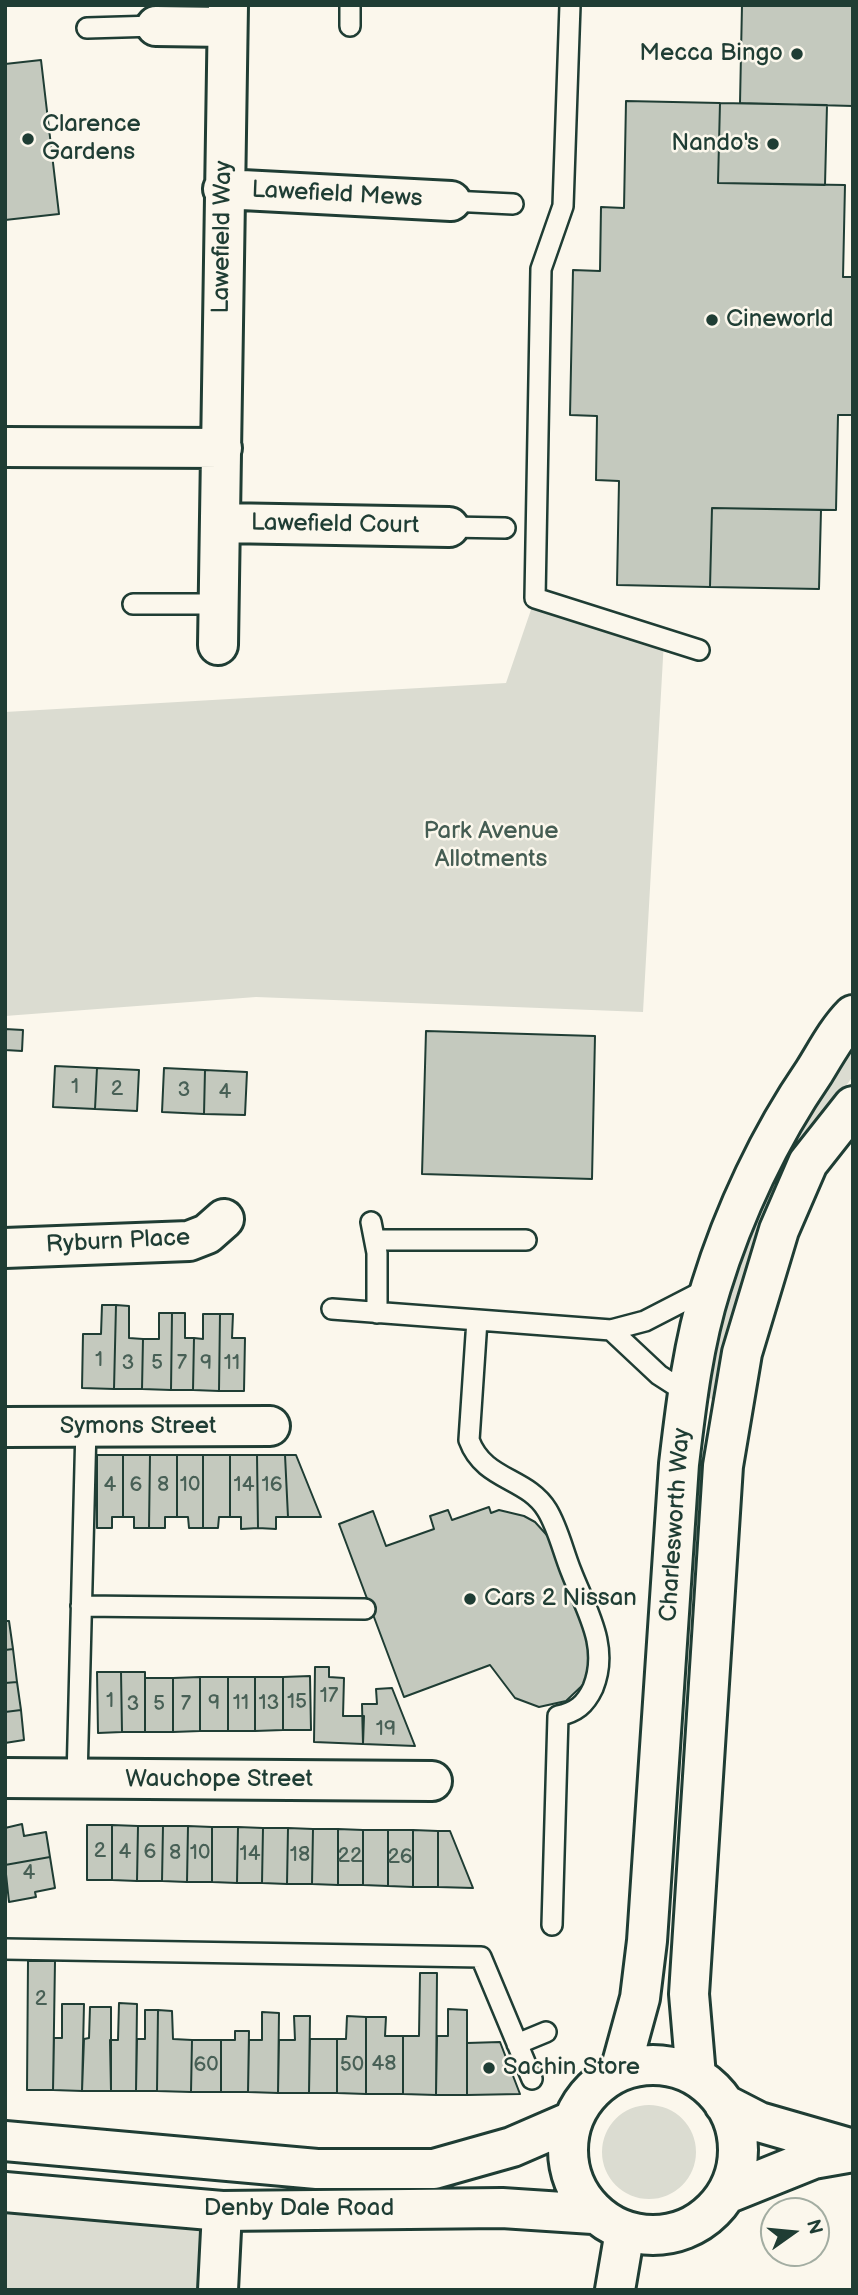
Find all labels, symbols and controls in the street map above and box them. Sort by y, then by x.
place label: Mecca Bingo [639,40,783,68]
marker: Mecca Bingo [789,46,805,62]
place label: Clarence Gardens [42,111,141,167]
place label: Nando's [671,130,759,158]
marker: Clarence Gardens [20,131,36,147]
marker: Nando's [765,136,781,152]
street label: Lawefield Way [207,160,239,314]
street label: Lawefield Mews [251,176,423,214]
place label: Cineworld [726,306,834,334]
marker: Cineworld [704,312,720,328]
street label: Lawefield Court [251,509,419,541]
park label: Park Avenue Allotments [423,818,559,874]
house number: 1 [71,1075,79,1101]
house number: 2 [111,1077,123,1103]
house number: 3 [178,1078,190,1104]
house number: 4 [219,1080,231,1106]
street label: Ryburn Place [45,1224,191,1260]
house number: 1 [95,1348,103,1374]
house number: 3 [122,1351,134,1377]
house number: 5 [151,1351,163,1377]
house number: 7 [177,1351,187,1377]
house number: 9 [200,1351,212,1377]
house number: 11 [224,1351,240,1377]
street label: Symons Street [60,1413,216,1441]
street label: Charlesworth Way [655,1427,697,1623]
house number: 4 [104,1473,116,1499]
house number: 6 [130,1473,142,1499]
house number: 8 [157,1473,169,1499]
house number: 10 [180,1473,200,1499]
house number: 14 [234,1473,254,1499]
house number: 16 [262,1473,282,1499]
place label: Cars 2 Nissan [484,1585,637,1613]
marker: Cars 2 Nissan [462,1591,478,1607]
house number: 17 [320,1684,338,1710]
house number: 1 [106,1689,114,1715]
house number: 15 [287,1690,307,1716]
house number: 9 [208,1691,220,1717]
house number: 11 [233,1691,249,1717]
house number: 13 [258,1691,280,1717]
house number: 3 [127,1692,139,1718]
house number: 5 [153,1692,165,1718]
house number: 7 [181,1692,191,1718]
house number: 19 [376,1717,396,1743]
street label: Wauchope Street [125,1766,313,1794]
house number: 2 [94,1839,106,1865]
house number: 4 [119,1840,131,1866]
house number: 6 [144,1840,156,1866]
house number: 8 [169,1841,181,1867]
house number: 10 [190,1841,210,1867]
house number: 14 [240,1842,260,1868]
house number: 18 [290,1843,310,1869]
house number: 22 [338,1844,362,1870]
house number: 26 [387,1845,413,1871]
house number: 4 [23,1861,35,1887]
house number: 2 [35,1987,47,2013]
house number: 48 [371,2052,397,2078]
house number: 60 [193,2053,219,2079]
house number: 50 [340,2053,364,2079]
place label: Sachin Store [503,2054,640,2082]
marker: Sachin Store [481,2060,497,2076]
street label: Denby Dale Road [204,2195,394,2223]
north arrow [760,2197,830,2267]
text: N [801,2217,827,2237]

